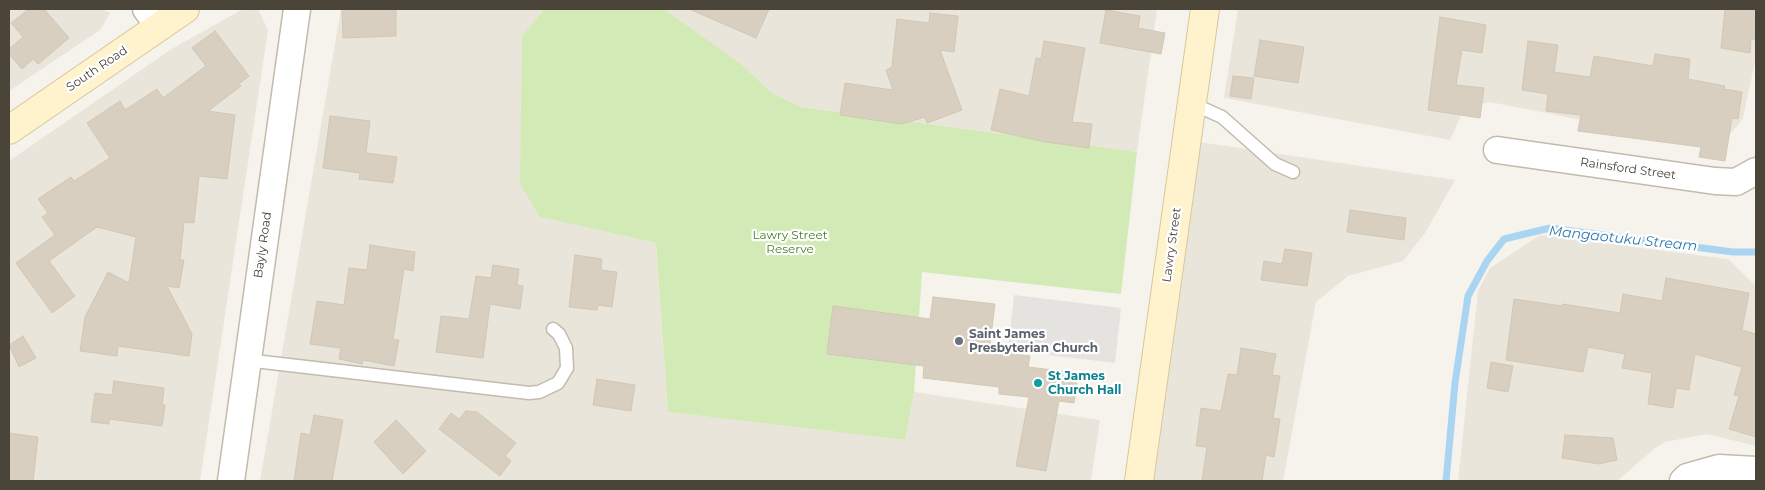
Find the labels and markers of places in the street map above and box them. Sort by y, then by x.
place label: Saint James Presbyterian Church [969,327,1098,355]
marker: Saint James Presbyterian Church [953,335,965,347]
place label: St James Church Hall [1048,369,1121,397]
marker: St James Church Hall [1032,377,1044,389]

